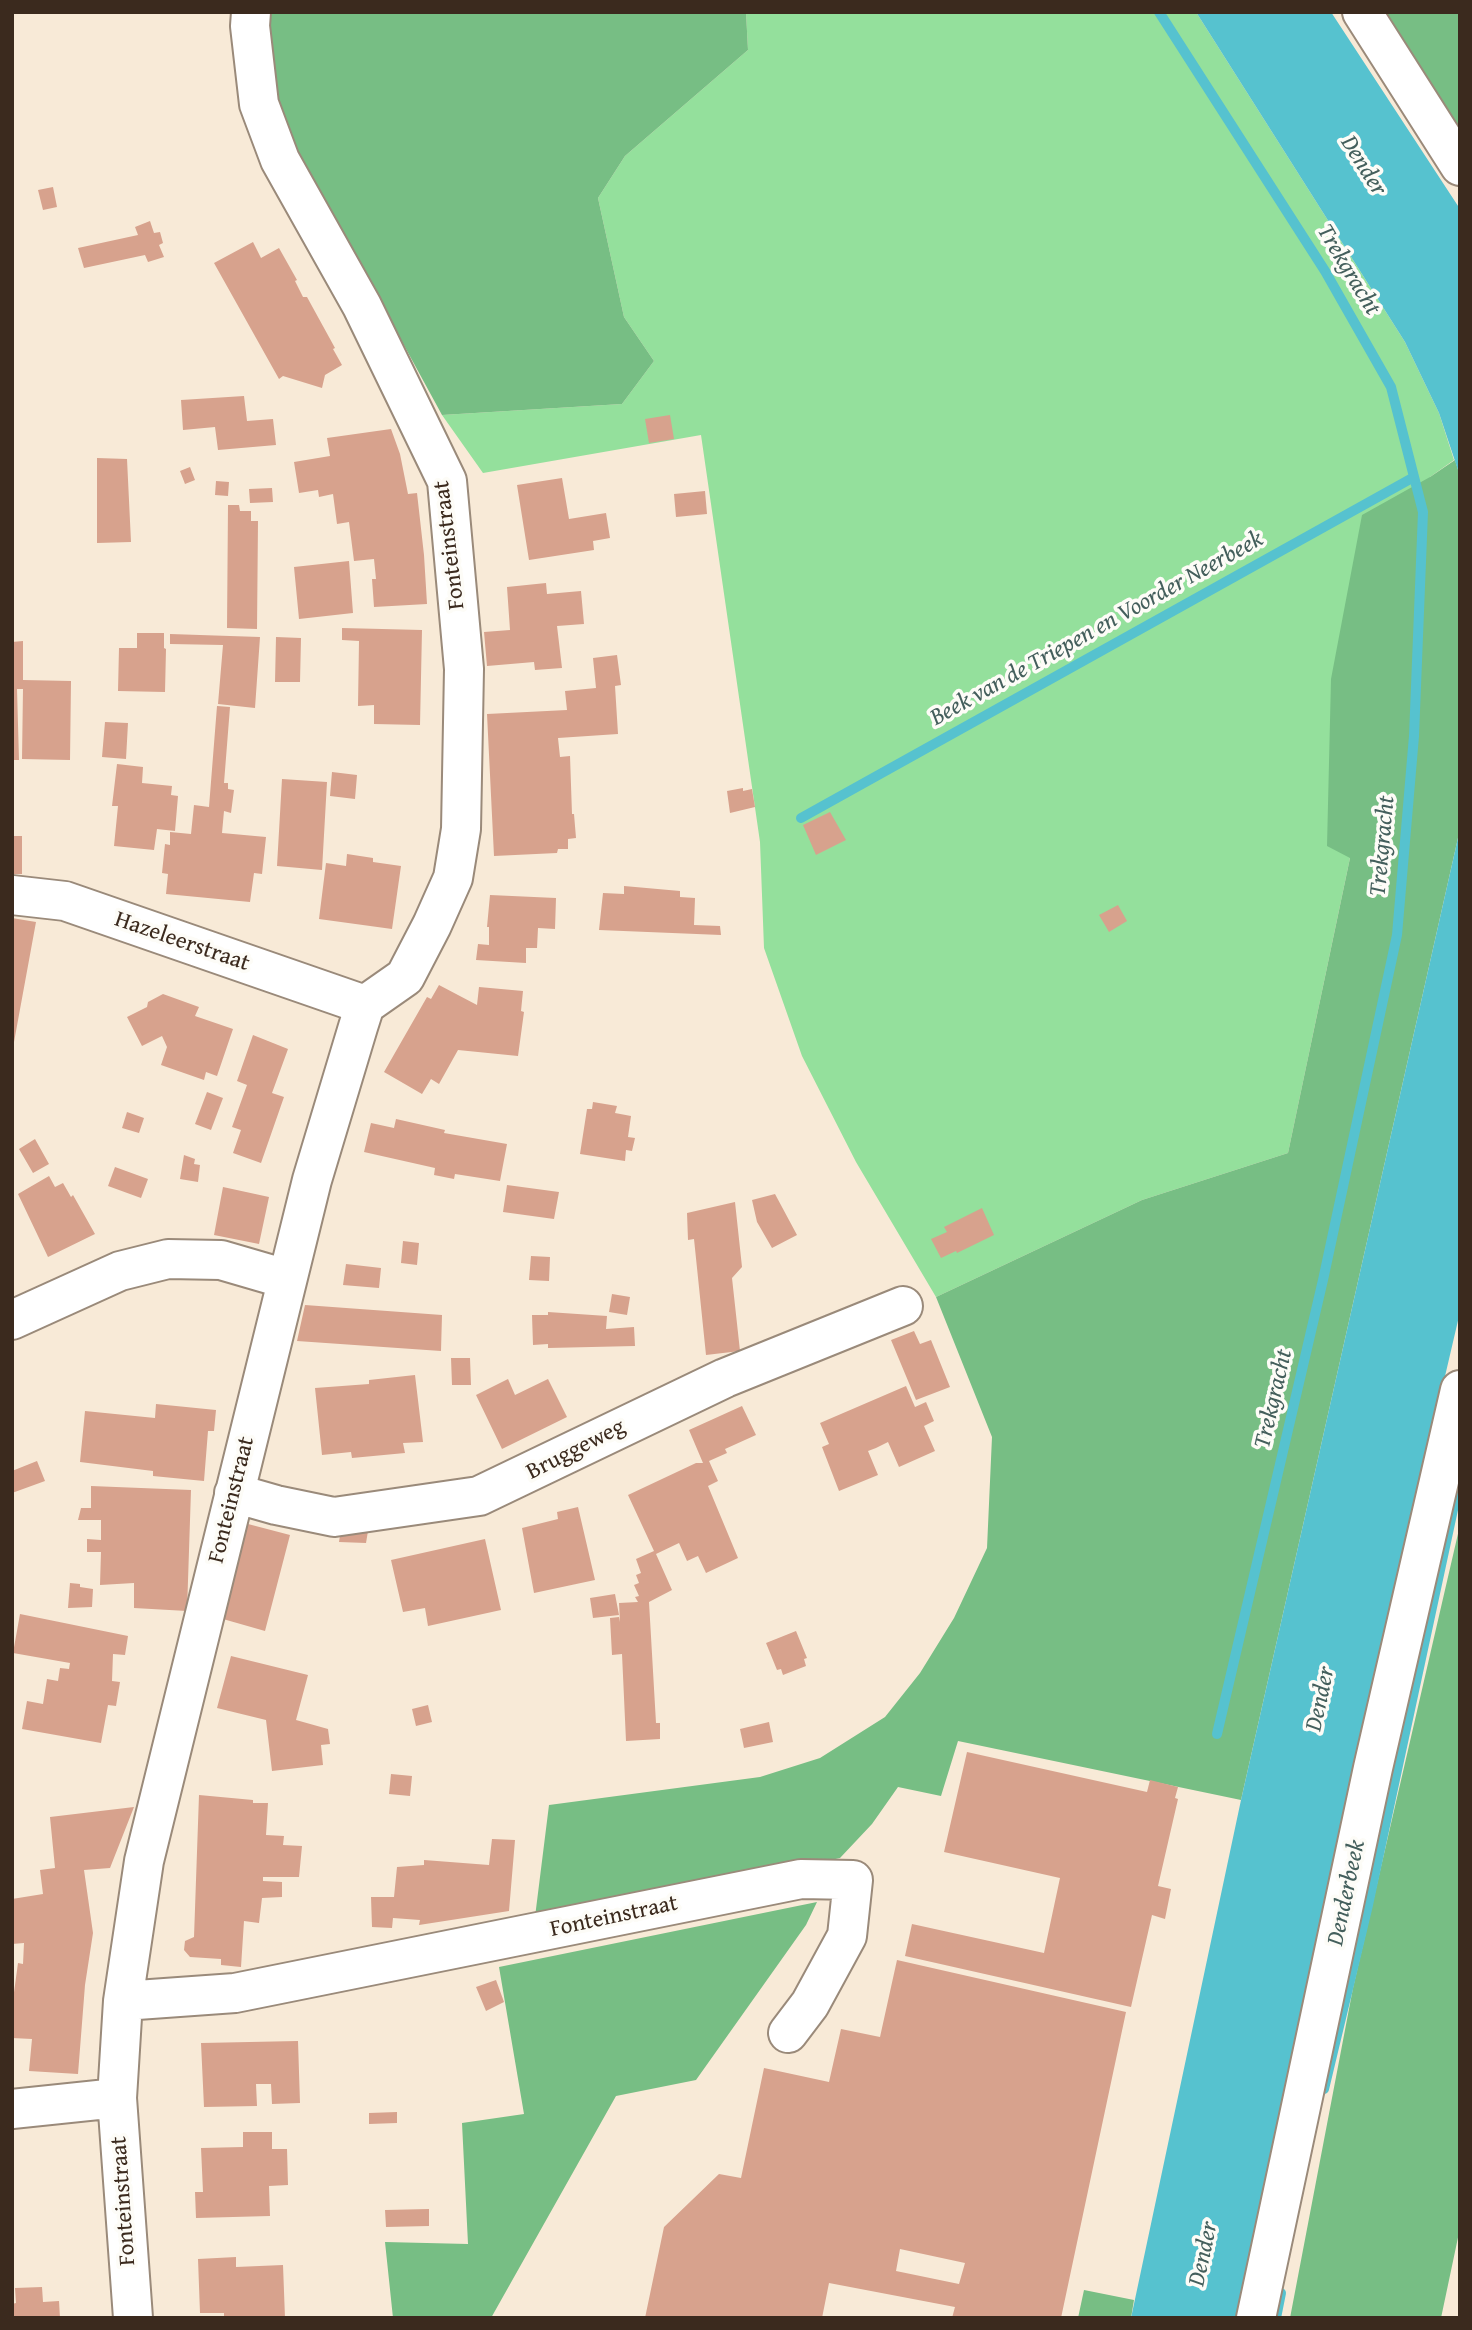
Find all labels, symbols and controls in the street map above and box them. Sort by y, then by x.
water label: Dender [1333,131,1393,201]
water label: Trekgracht [1310,219,1386,321]
street label: Fonteinstraat [428,479,472,611]
water label: Beek van de Triepen en Voorder Neerbeek [925,525,1269,733]
water label: Trekgracht [1364,795,1402,897]
street label: Hazeleerstraat [111,906,253,978]
water label: Trekgracht [1249,1347,1299,1451]
street label: Bruggeweg [522,1413,630,1487]
street label: Fonteinstraat [203,1434,261,1566]
water label: Dender [1300,1664,1342,1734]
water label: Denderbeek [1322,1838,1372,1948]
street label: Fonteinstraat [548,1890,680,1944]
street label: Fonteinstraat [106,2135,142,2267]
water label: Dender [1183,2219,1225,2289]

